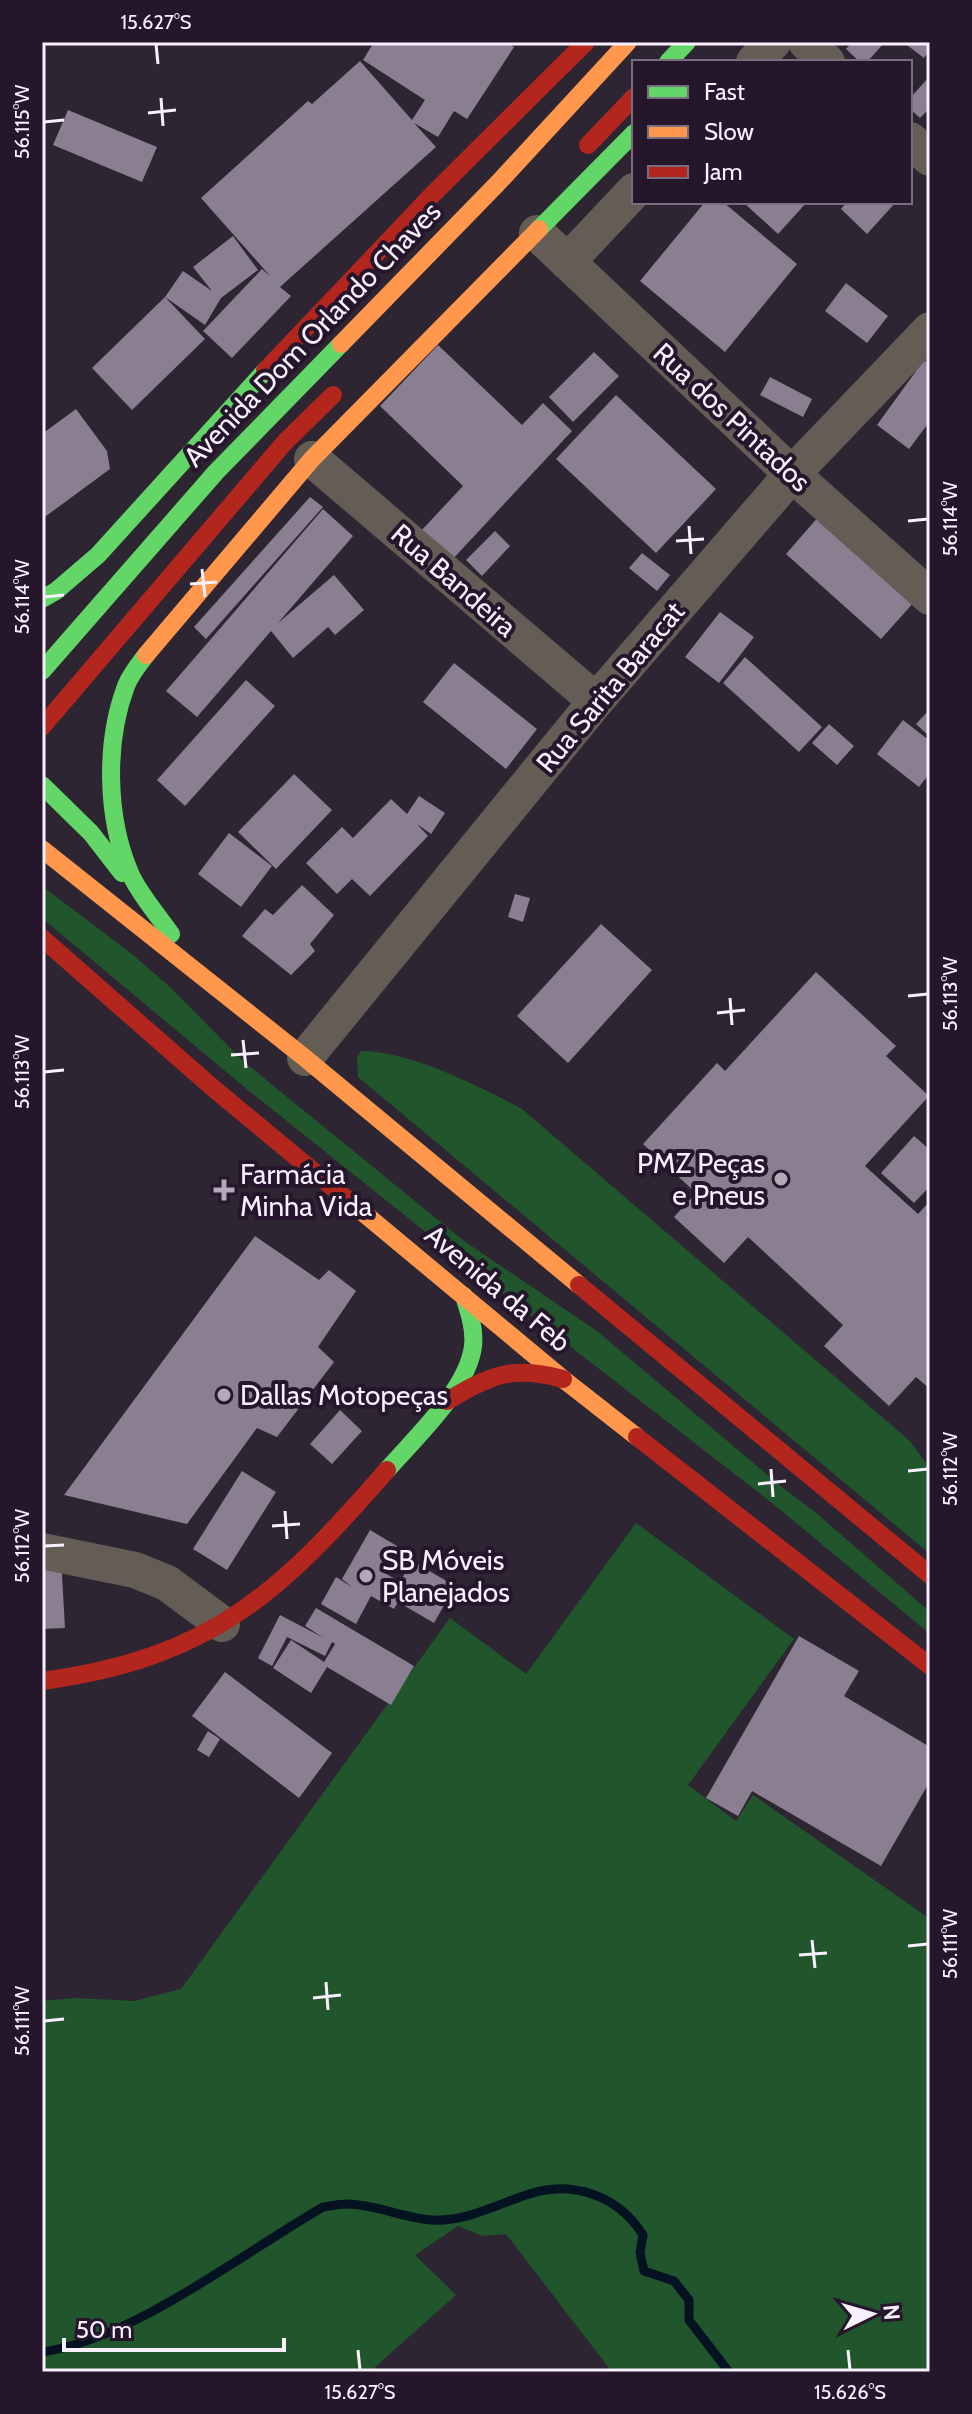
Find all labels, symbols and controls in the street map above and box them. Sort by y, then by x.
text: 15.627°S [121,10,192,34]
legend [632,60,912,204]
text: Fast [704,77,745,106]
text: 56.115°W [10,85,34,159]
text: Slow [704,117,754,146]
text: Jam [703,157,742,186]
street label: Avenida Dom Orlando Chaves [176,194,448,474]
street label: Rua dos Pintados [646,336,818,498]
text: 56.114°W [938,481,962,557]
street label: Rua Bandeira [384,516,524,644]
text: 56.114°W [10,559,34,635]
street label: Rua Sarita Baracat [529,595,691,779]
text: 56.113°W [938,957,962,1031]
text: 56.113°W [10,1035,34,1109]
place label: PMZ Peças e Pneus [637,1146,765,1212]
place label: Farmácia Minha Vida [240,1157,373,1223]
marker: PMZ Peças e Pneus [772,1170,790,1188]
marker: Farmácia Minha Vida [215,1181,233,1199]
street label: Avenida da Feb [418,1217,578,1359]
place label: Dallas Motopeças [240,1378,448,1412]
marker: Dallas Motopeças [215,1386,233,1404]
text: 56.112°W [938,1432,962,1506]
text: 56.112°W [10,1509,34,1583]
place label: SB Móveis Planejados [382,1543,510,1609]
marker: SB Móveis Planejados [357,1567,375,1585]
text: 56.111°W [938,1909,962,1979]
text: 56.111°W [10,1986,34,2056]
north arrow [832,2274,912,2354]
scale bar [64,2302,284,2352]
text: N [877,2303,906,2321]
text: 50 m [76,2315,132,2344]
text: 15.627°S [325,2380,396,2404]
text: 15.626°S [814,2380,886,2404]

